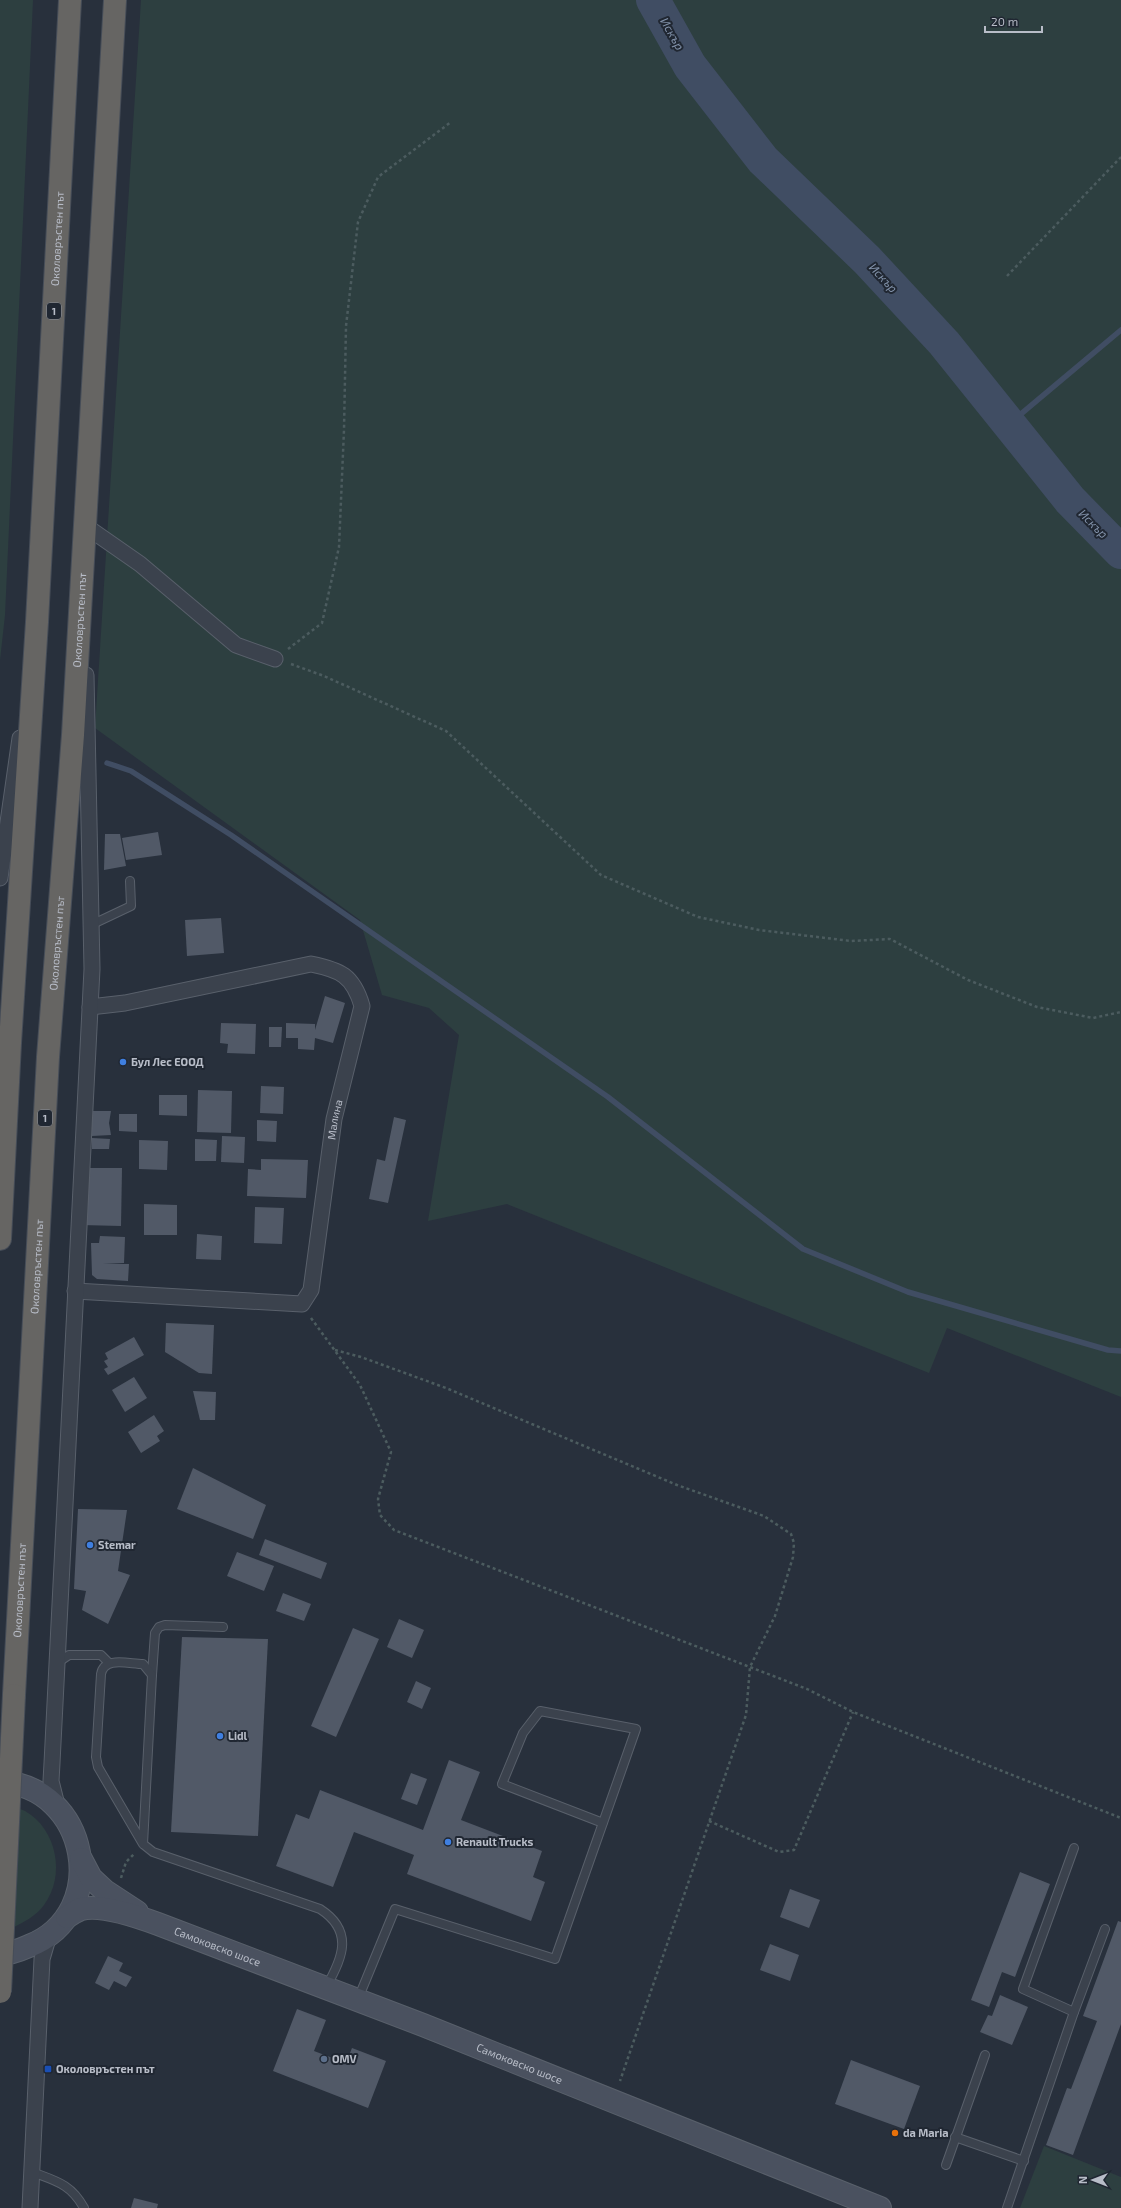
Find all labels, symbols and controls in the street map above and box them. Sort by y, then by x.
scale bar [985,8,1042,34]
text: 20 m [991,14,1018,28]
water label: Искър [658,15,688,52]
street label: Околовръстен път [48,190,66,286]
water label: Искър [867,260,901,295]
road number: 1 [47,303,61,319]
water label: Искър [1076,506,1111,541]
street label: Околовръстен път [70,572,88,668]
street label: Околовръстен път [46,895,67,991]
place label: Бул Лес ЕООД [131,1055,204,1068]
marker: Бул Лес ЕООД [118,1057,128,1067]
street label: Малина [324,1098,345,1141]
road number: 1 [38,1110,52,1126]
street label: Околовръстен път [27,1218,45,1314]
place label: Stemar [98,1538,136,1551]
marker: Stemar [85,1540,95,1550]
street label: Околовръстен път [10,1542,28,1638]
place label: Lidl [228,1729,247,1742]
marker: Lidl [215,1731,225,1741]
place label: Renault Trucks [456,1835,534,1848]
marker: Renault Trucks [443,1837,453,1847]
street label: Самоковско шосе [172,1924,263,1969]
street label: Самоковско шосе [475,2040,565,2086]
place label: OMV [332,2052,357,2065]
marker: OMV [319,2054,329,2064]
place label: Околовръстен път [56,2062,155,2075]
marker: Околовръстен път [43,2064,53,2074]
place label: da Maria [903,2126,949,2139]
marker: da Maria [890,2128,900,2138]
north arrow [1073,2160,1113,2200]
text: N [1076,2176,1089,2184]

